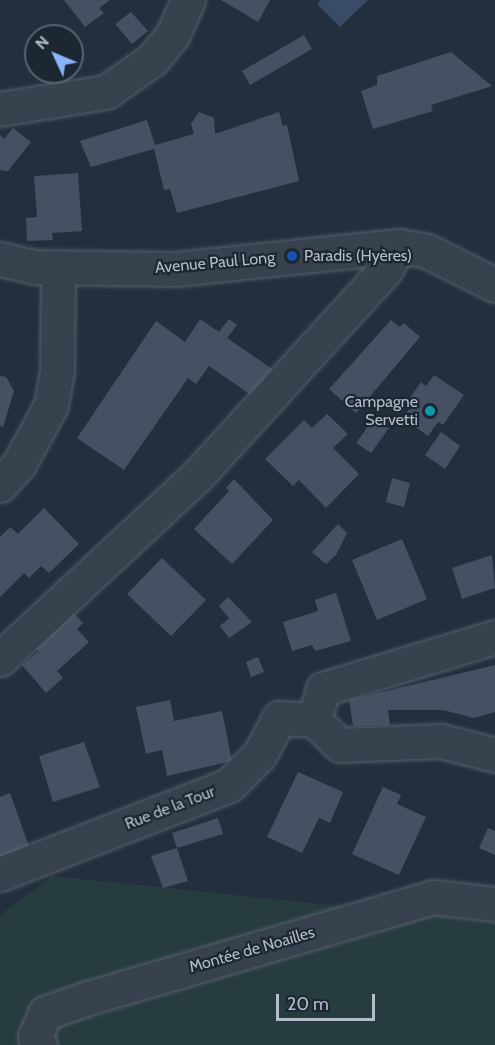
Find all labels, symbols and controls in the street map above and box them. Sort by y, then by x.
north arrow [24,24,84,84]
text: N [31,32,53,53]
place label: Paradis (Hyères) [304,246,412,266]
street label: Avenue Paul Long [154,248,276,278]
marker: Paradis (Hyères) [285,249,299,263]
place label: Campagne Servetti [345,392,418,430]
marker: Campagne Servetti [423,404,437,418]
street label: Rue de la Tour [122,782,218,834]
street label: Montée de Noailles [187,923,317,977]
scale bar [279,982,378,1020]
text: 20 m [287,993,329,1015]

